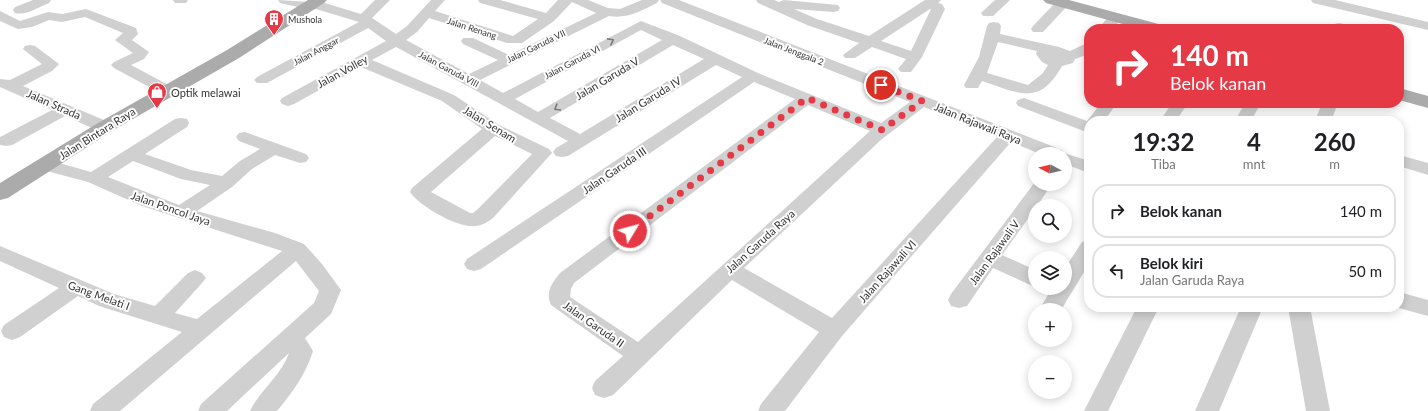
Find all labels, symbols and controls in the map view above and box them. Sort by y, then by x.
building icon: Mushola [263,8,285,36]
place label: Mushola [288,14,322,25]
street label: Jalan Renang [446,15,498,41]
street label: Jalan Garuda VII [505,27,567,65]
street label: Jalan Anggar [291,34,341,68]
street label: Jalan Jenggala 2 [763,35,825,67]
one-way arrow [607,38,615,45]
text: 140 m [1170,38,1249,72]
icon: right [1104,40,1156,92]
street label: Jalan Garuda VI [542,43,602,81]
street label: Jalan Garuda VIII [417,49,481,89]
street label: Jalan Volley [314,52,370,90]
street label: Jalan Garuda V [573,54,642,102]
pin [864,68,898,102]
text: Belok kanan [1170,72,1266,94]
street label: Jalan Garuda IV [613,73,684,125]
icon: arrive [870,74,892,96]
shop icon: Optik melawai [146,81,168,109]
street label: Jalan Strada [25,86,83,122]
place label: Optik melawai [171,86,241,99]
street label: Jalan Rajawali Raya [933,100,1023,146]
street label: Jalan Senam [461,103,519,145]
one-way arrow [554,103,561,111]
street label: Jalan Bintara Raya [56,104,138,162]
text: 19:32 [1132,127,1194,156]
text: 4 [1247,127,1261,156]
text: 260 [1314,127,1356,156]
street label: Jalan Garuda III [580,144,648,196]
north arrow [1028,147,1072,191]
map controls [1028,147,1072,399]
text: Tiba [1151,156,1176,172]
text: mnt [1243,156,1265,172]
text: m [1329,156,1340,172]
street label: Jalan Poncol Jaya [130,188,212,228]
button: search [1028,199,1072,243]
icon: right [1106,200,1128,222]
text: Belok kanan [1140,202,1222,220]
text: 140 m [1340,202,1382,220]
street label: Jalan Garuda Raya [723,207,797,275]
position arrow [609,210,651,252]
street label: Jalan Rajawali V [966,217,1022,287]
street label: Jalan Rajawali VI [856,237,918,305]
button: layers [1028,251,1072,295]
text: Belok kiri [1140,254,1203,272]
icon: left [1106,260,1128,282]
text: 50 m [1348,262,1382,280]
text: Jalan Garuda Raya [1140,272,1244,288]
street label: Gang Melati I [66,278,132,312]
street label: Jalan Garuda II [561,298,627,350]
button: + [1028,303,1072,347]
button: − [1028,355,1072,399]

